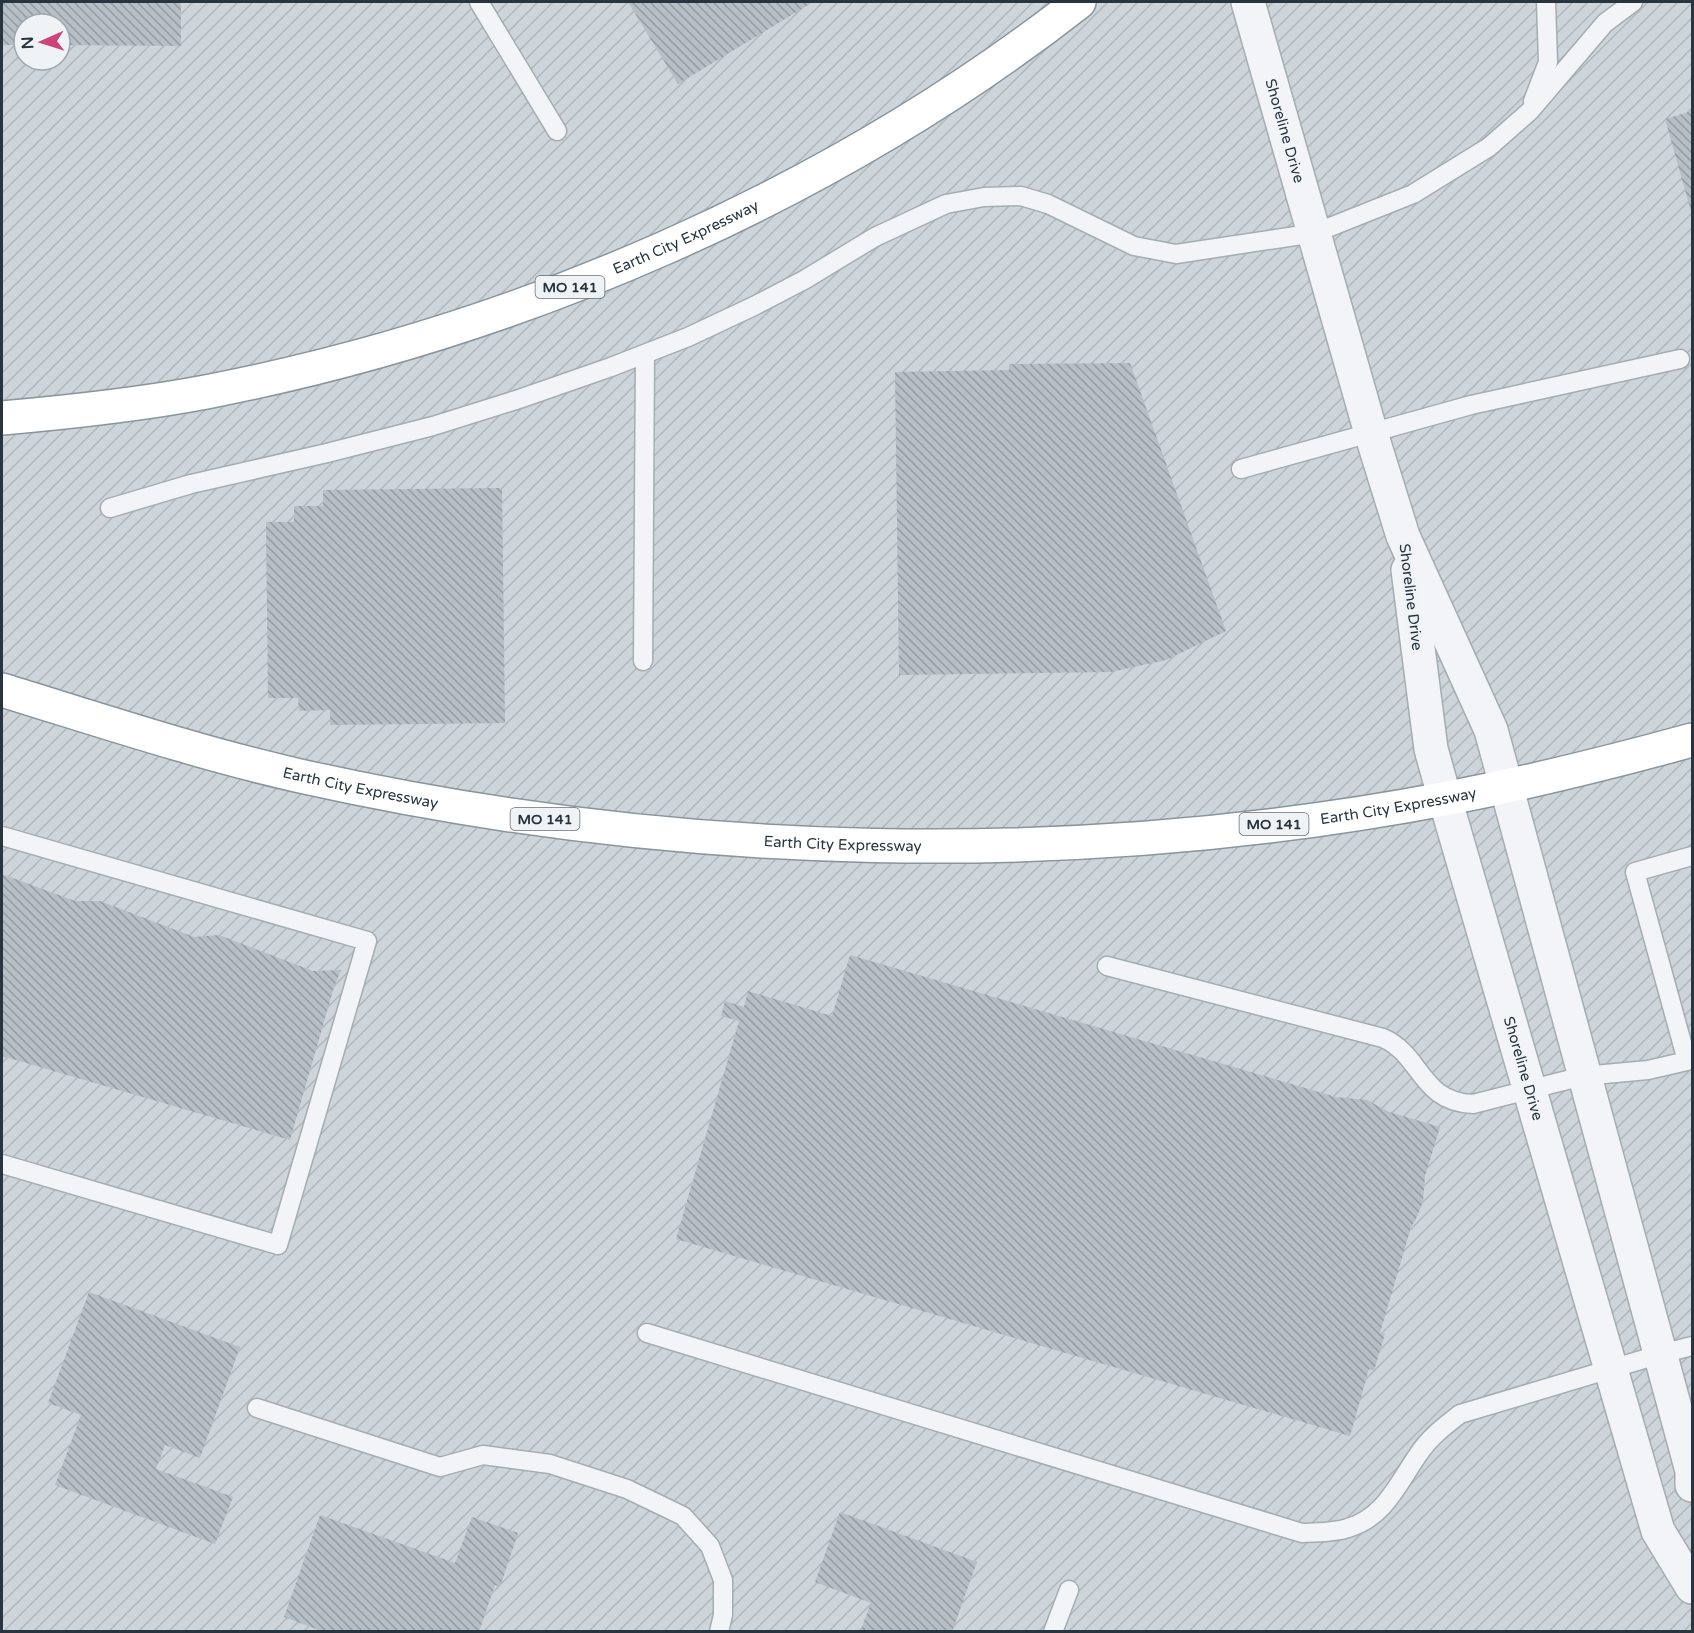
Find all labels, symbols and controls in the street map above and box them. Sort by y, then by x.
north arrow [12,12,72,72]
text: N [18,36,38,50]
street label: Shoreline Drive [1261,77,1308,185]
street label: Earth City Expressway [610,196,761,278]
road number: MO 141 [536,276,604,298]
street label: Shoreline Drive [1396,543,1426,651]
street label: Earth City Expressway [281,763,440,812]
street label: Earth City Expressway [1319,784,1478,828]
road number: MO 141 [510,808,580,830]
road number: MO 141 [1240,813,1308,835]
street label: Earth City Expressway [763,832,922,855]
street label: Shoreline Drive [1500,1014,1547,1123]

